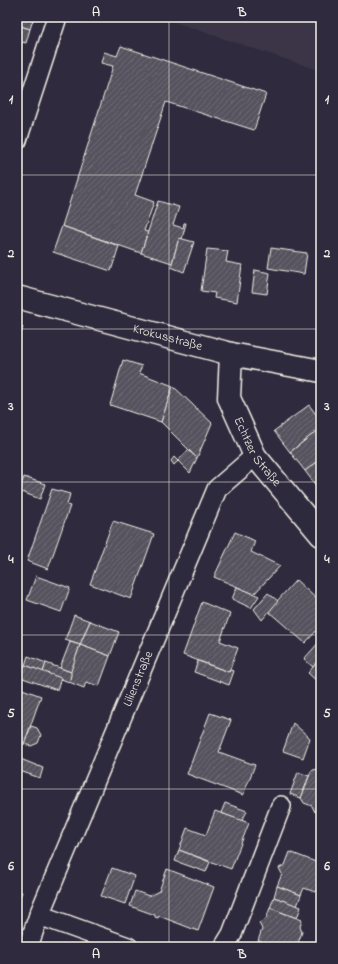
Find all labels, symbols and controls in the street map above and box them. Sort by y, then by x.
text: A [92,3,100,22]
text: B [237,3,247,22]
text: 1 [9,90,14,109]
text: 1 [325,90,330,109]
text: 2 [7,244,15,263]
text: 2 [323,244,331,263]
street label: Krokusstraße [131,319,205,356]
text: 3 [7,397,14,416]
text: 3 [323,397,330,416]
street label: Echtzer Straße [229,414,286,491]
text: 4 [7,550,14,569]
text: 4 [323,550,330,569]
street label: Lilienstraße [118,648,158,709]
text: 5 [7,704,15,723]
text: 5 [323,704,331,723]
text: 6 [7,857,14,876]
text: 6 [323,857,330,876]
text: A [92,945,100,964]
text: B [237,945,247,964]

